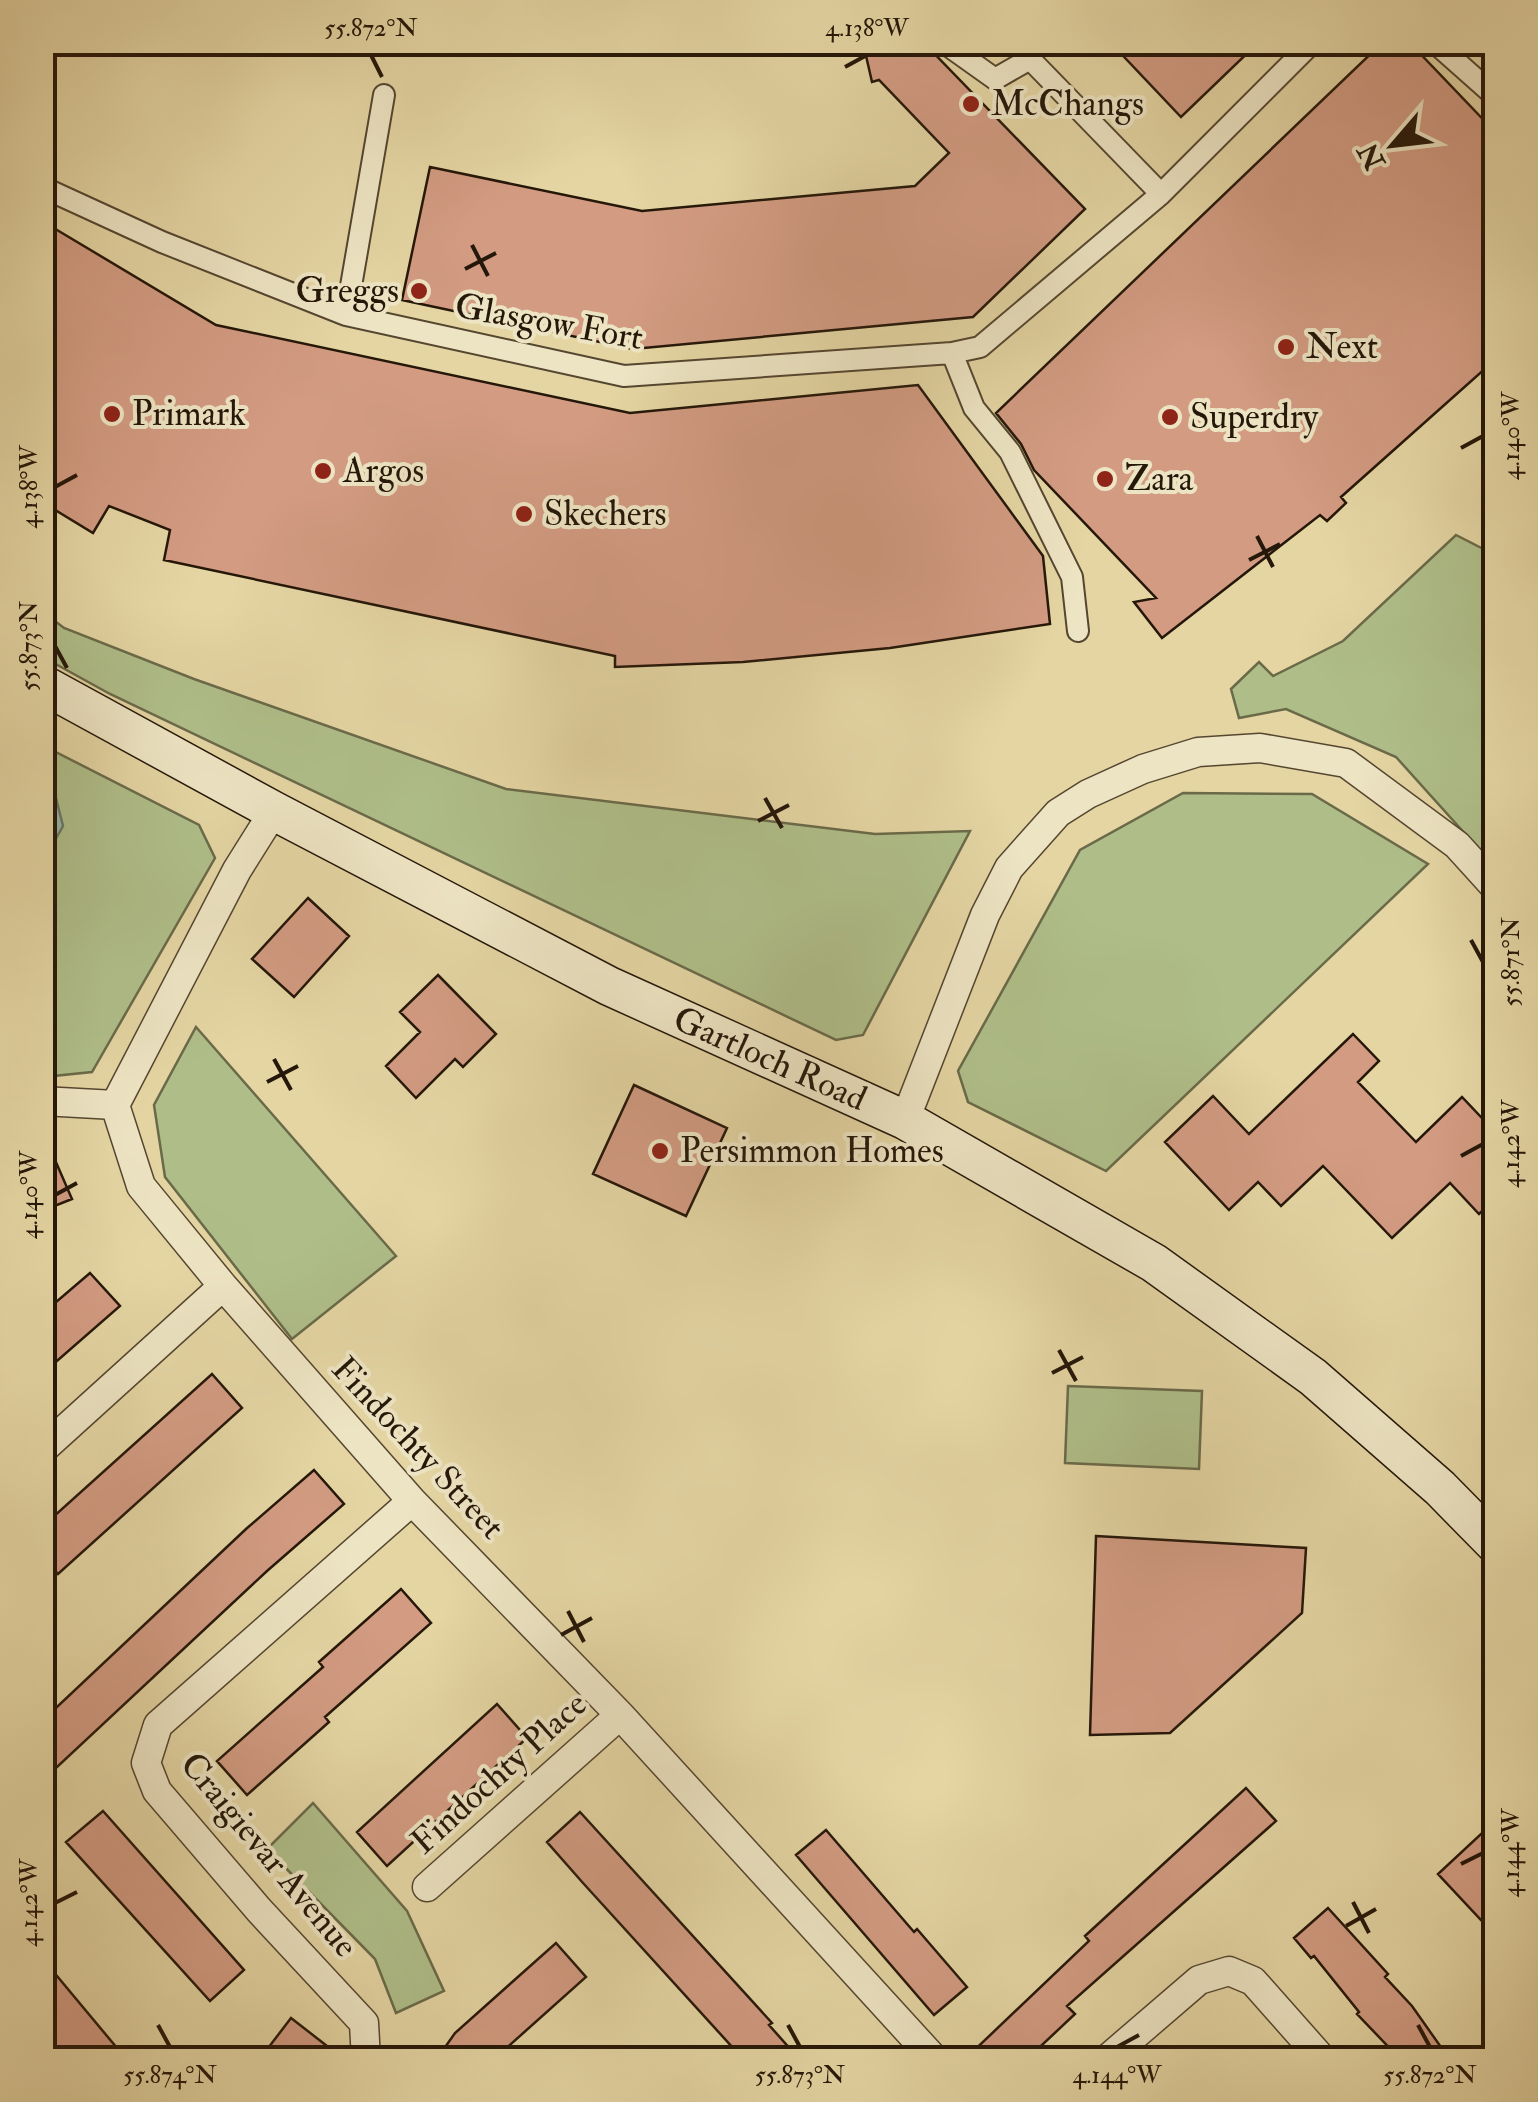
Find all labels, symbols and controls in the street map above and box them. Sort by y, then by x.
text: 55.872°N [324,13,418,44]
text: 4.138°W [825,13,910,44]
place label: McChangs [991,82,1144,126]
marker: McChangs [960,93,982,115]
north arrow [1343,95,1443,195]
text: N [1350,136,1394,176]
place label: Greggs [296,269,399,313]
marker: Greggs [408,280,430,302]
street label: Glasgow Fort [452,284,646,360]
place label: Next [1306,325,1378,369]
marker: Next [1275,336,1297,358]
text: 4.140°W [1496,390,1527,480]
place label: Primark [132,392,246,436]
place label: Superdry [1190,395,1319,439]
marker: Primark [101,403,123,425]
marker: Superdry [1159,406,1181,428]
text: 4.138°W [14,444,45,529]
place label: Argos [342,449,424,493]
place label: Zara [1125,457,1194,501]
marker: Argos [312,460,334,482]
marker: Zara [1094,468,1116,490]
place label: Skechers [544,492,666,536]
marker: Skechers [513,503,535,525]
text: 55.873°N [14,600,45,691]
text: 55.871°N [1496,917,1527,1007]
street label: Gartloch Road [667,997,873,1121]
text: 4.142°W [1496,1098,1527,1188]
place label: Persimmon Homes [680,1129,944,1173]
marker: Persimmon Homes [649,1140,671,1162]
text: 4.140°W [14,1149,45,1239]
street label: Findochty Street [322,1348,514,1548]
street label: Findochty Place [402,1682,596,1864]
street label: Craigievar Avenue [170,1744,368,1966]
text: 4.144°W [1496,1807,1527,1898]
text: 4.142°W [14,1857,45,1947]
text: 55.874°N [123,2060,217,2091]
text: 55.873°N [755,2060,846,2091]
text: 4.144°W [1073,2060,1163,2091]
text: 55.872°N [1383,2060,1477,2091]

